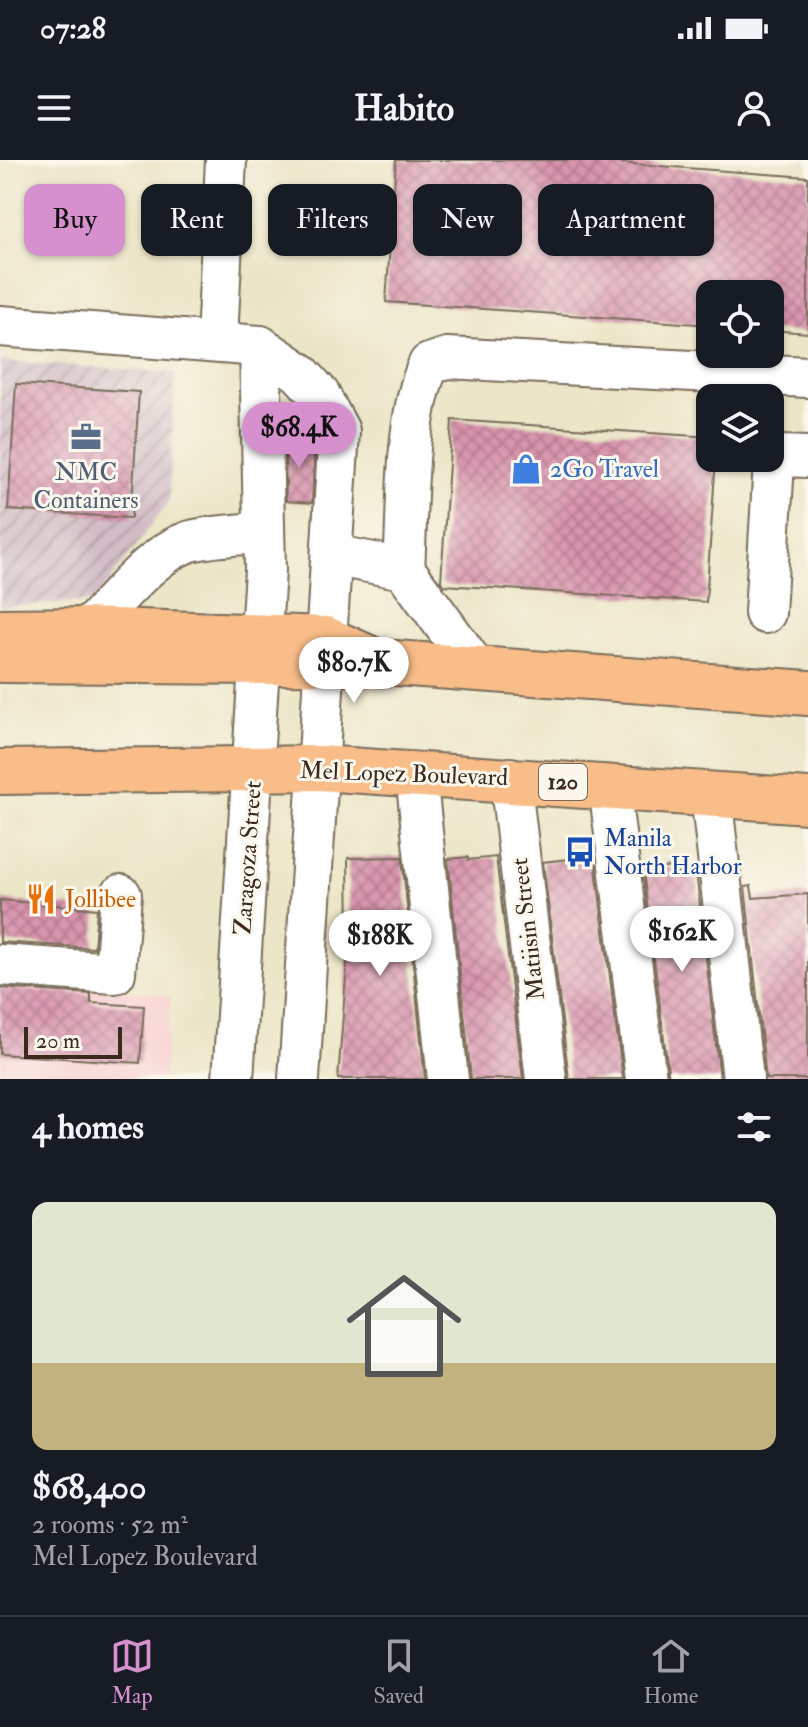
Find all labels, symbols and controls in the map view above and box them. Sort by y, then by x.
text: 07:28 [40,10,106,47]
icon: menu [32,86,76,130]
text: Habito [354,86,454,131]
icon: person [732,86,776,130]
chip: Buy [24,184,125,256]
chip: Rent [141,184,252,256]
chip: Filters [268,184,397,256]
chip: New [413,184,522,256]
chip: Apartment [538,184,714,256]
map controls [696,280,784,472]
button: locate [696,280,784,368]
button: layers [696,384,784,472]
pin: $68.4K [234,402,364,470]
text: $68.4K [260,412,338,444]
office icon: NMC Containers [69,420,103,454]
shop icon: 2Go Travel [509,452,543,486]
place label: 2Go Travel [550,454,659,485]
place label: NMC Containers [34,457,138,516]
pin: $80.7K [289,637,419,705]
text: $80.7K [317,647,391,679]
street label: Mel Lopez Boulevard [299,755,509,793]
road number: 120 [539,764,587,800]
street label: Zaragoza Street [227,780,269,936]
place label: Manila North Harbor [604,823,742,882]
bus stop icon: Manila North Harbor [563,835,597,869]
street label: Matiisin Street [504,856,552,1002]
restaurant icon: Jollibee [24,882,58,916]
place label: Jollibee [64,884,136,915]
pin: $162K [626,906,738,974]
pin: $188K [324,910,436,978]
text: $162K [648,916,716,948]
text: $188K [347,920,413,952]
scale bar [24,1023,122,1059]
text: 20 m [36,1027,80,1055]
icon: filters [732,1105,776,1149]
text: 4 homes [32,1106,144,1149]
icon: home [332,1254,476,1398]
text: $68,400 [32,1466,146,1509]
text: 2 rooms · 52 m² [32,1509,188,1541]
text: Mel Lopez Boulevard [32,1541,258,1573]
tab: Map [110,1634,154,1710]
tab: Saved [374,1634,424,1710]
tab: Home [644,1634,698,1710]

